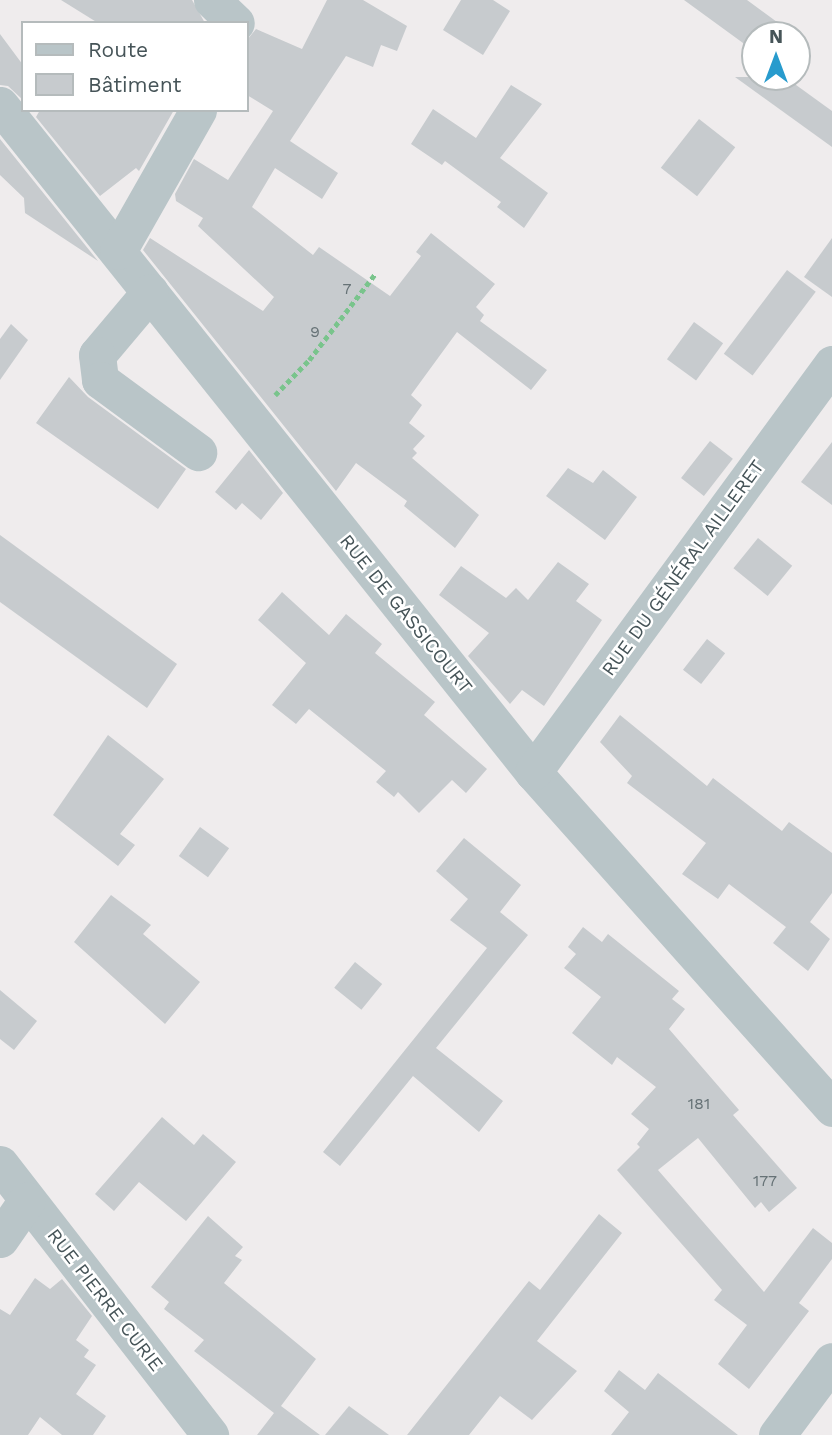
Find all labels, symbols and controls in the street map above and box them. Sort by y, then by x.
legend [21,21,248,112]
north arrow [741,21,811,91]
text: N [769,25,783,48]
text: Route [88,37,148,62]
text: Bâtiment [88,72,181,97]
house number: 7 [343,279,351,299]
house number: 9 [310,322,320,342]
street label: RUE DU GÉNÉRAL AILLERET [597,455,769,681]
street label: RUE DE GASSICOURT [335,530,477,698]
house number: 181 [688,1094,710,1114]
house number: 177 [753,1171,777,1191]
street label: RUE PIERRE CURIE [42,1224,168,1376]

